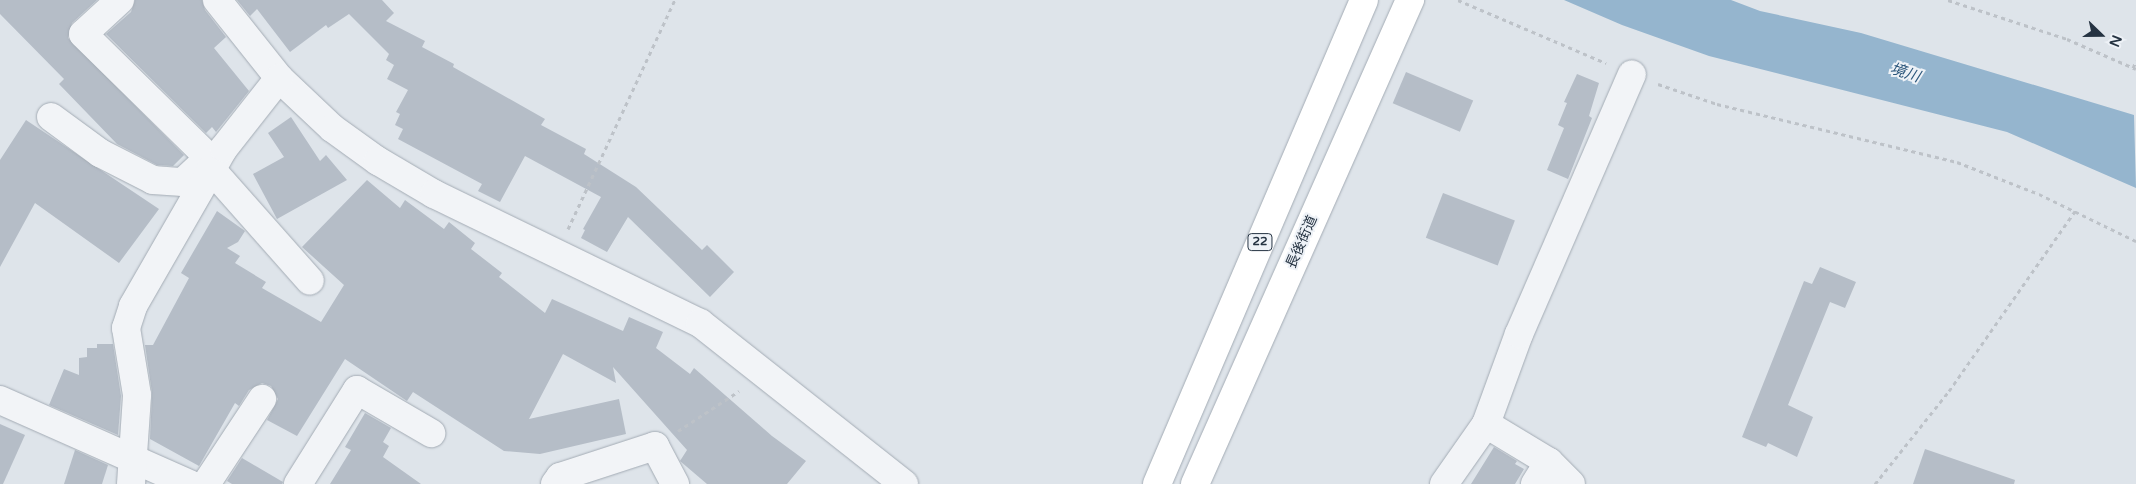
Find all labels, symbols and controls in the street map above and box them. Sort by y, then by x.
north arrow [2076,10,2126,60]
text: N [2105,32,2125,49]
water label: 境川 [1888,60,1922,86]
street label: 長後街道 [1283,213,1321,271]
road number: 22 [1246,232,1274,252]

